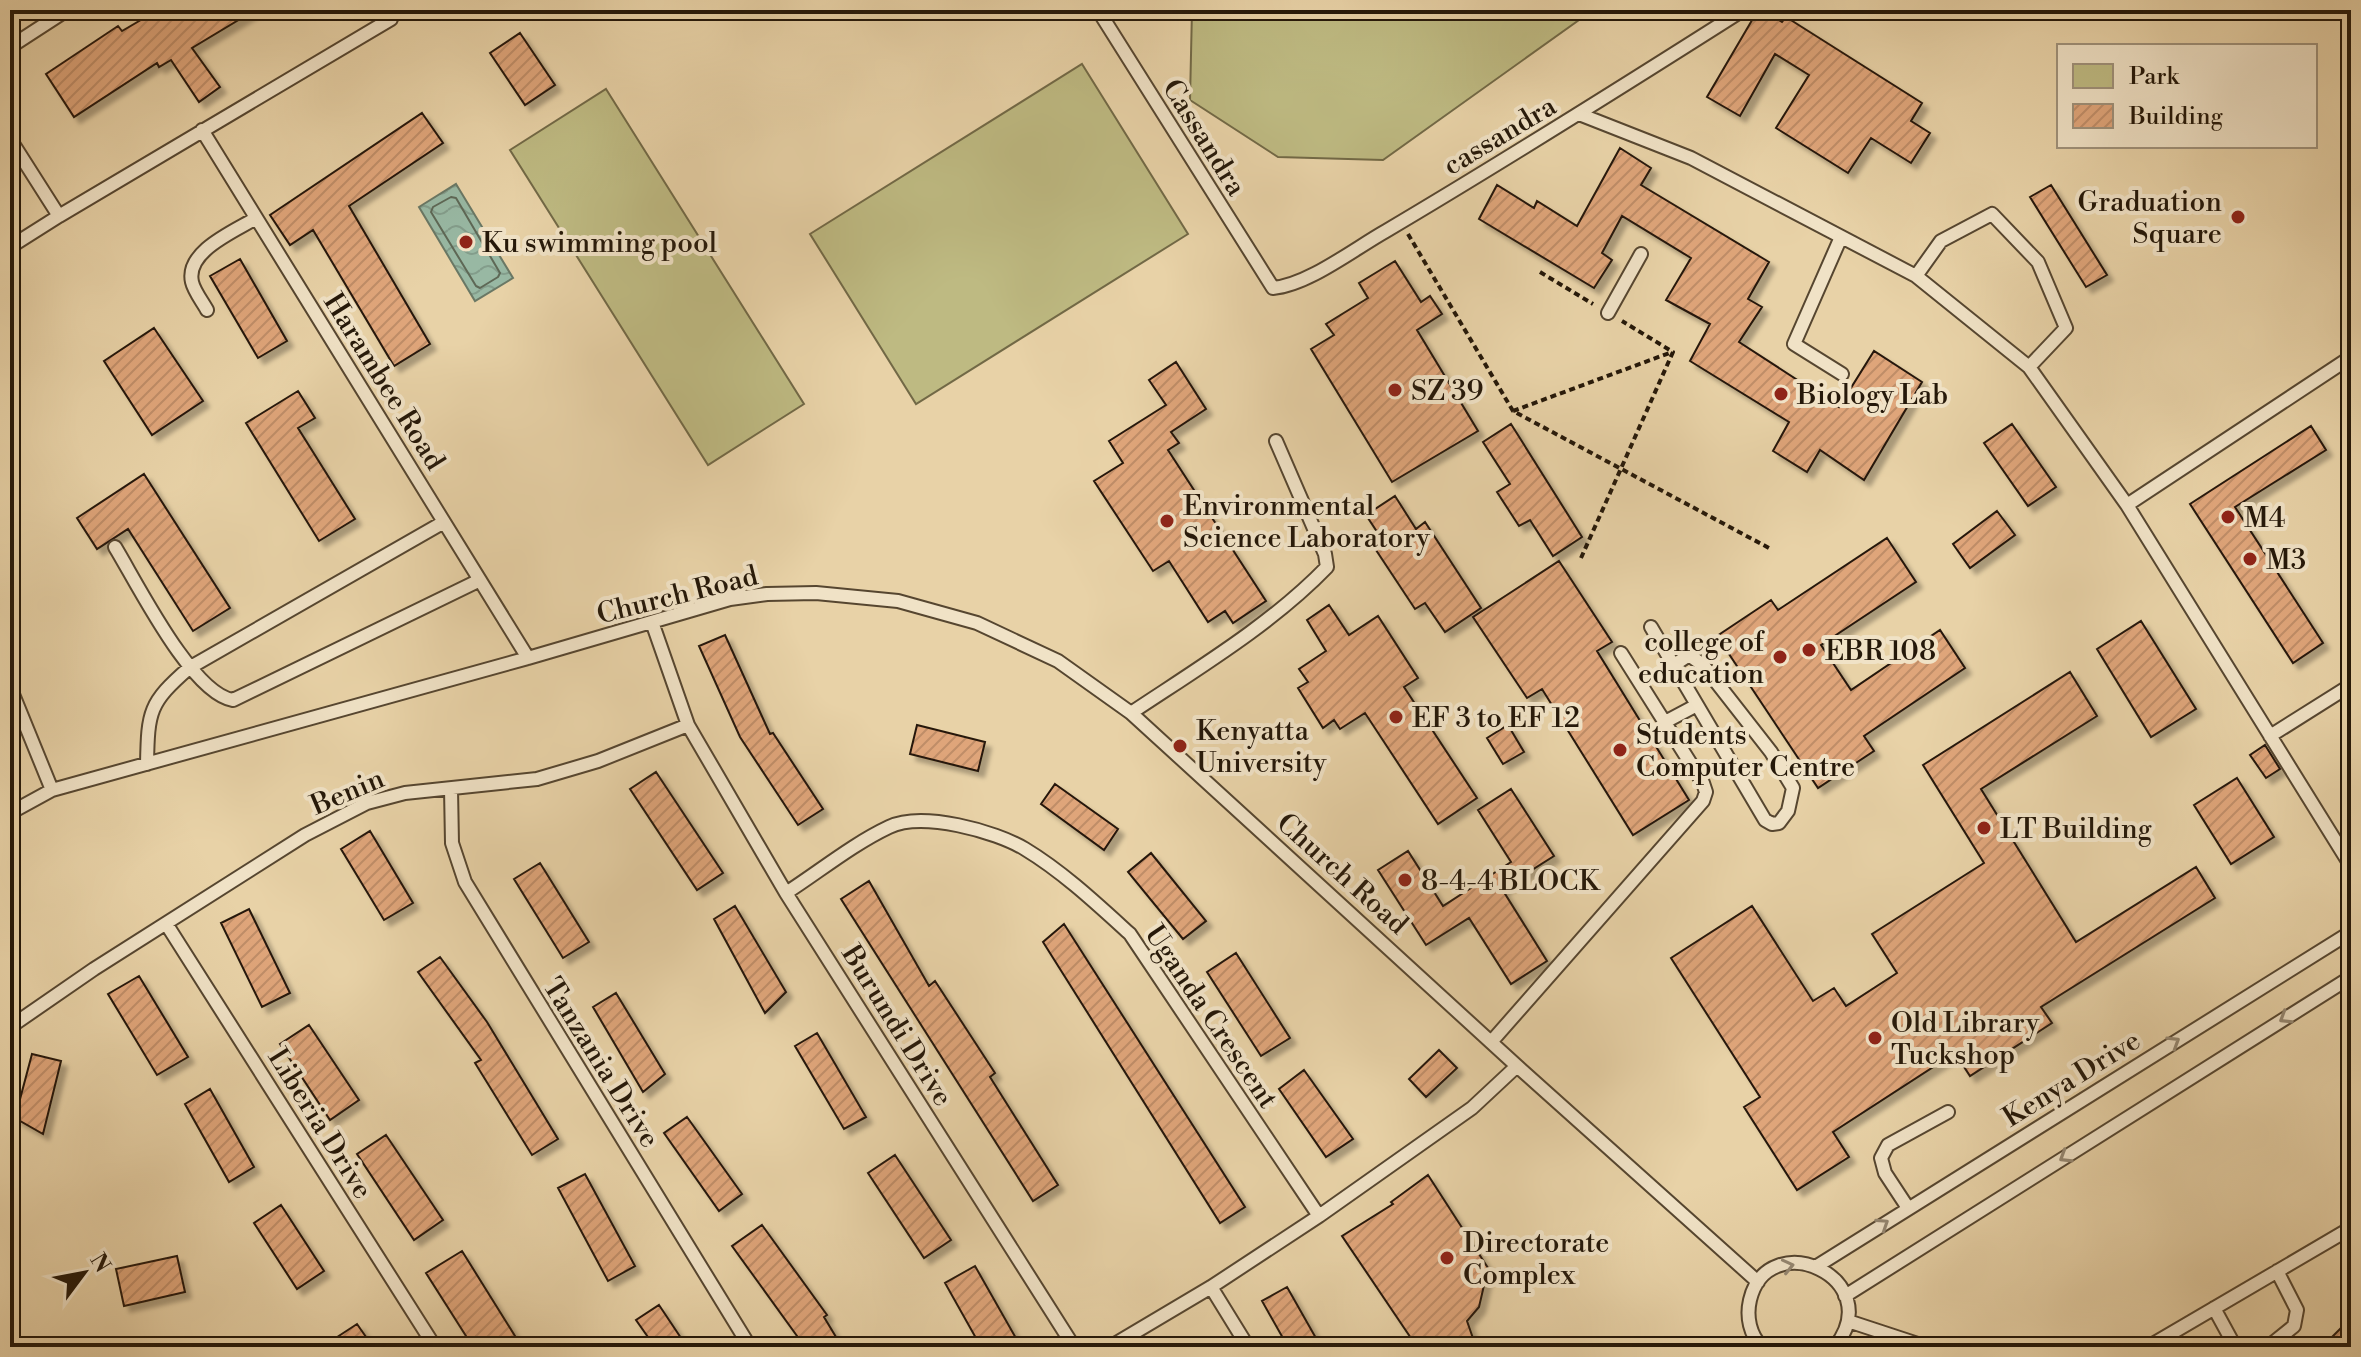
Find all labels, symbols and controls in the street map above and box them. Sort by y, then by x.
legend [2057,44,2317,148]
text: Park [2129,62,2180,92]
street label: Cassandra [1154,73,1254,203]
street label: cassandra [1437,88,1563,184]
text: Building [2128,102,2223,132]
place label: Graduation Square [2078,185,2222,252]
marker: Graduation Square [2229,208,2247,226]
place label: Ku swimming pool [482,226,717,261]
marker: Ku swimming pool [457,233,475,251]
street label: Harambee Road [315,287,452,477]
place label: SZ 39 [1411,374,1484,409]
place label: Biology Lab [1796,378,1948,413]
marker: SZ 39 [1386,381,1404,399]
marker: Biology Lab [1772,385,1790,403]
place label: Environmental Science Laboratory [1183,489,1430,556]
place label: M4 [2244,501,2285,536]
marker: M4 [2219,508,2237,526]
marker: Environmental Science Laboratory [1158,512,1176,530]
place label: M3 [2266,543,2306,578]
marker: M3 [2241,550,2259,568]
street label: Church Road [593,559,762,632]
place label: college of education [1638,625,1766,692]
place label: EBR 108 [1825,634,1936,669]
marker: EBR 108 [1800,641,1818,659]
marker: college of education [1771,648,1789,666]
place label: EF 3 to EF 12 [1412,701,1580,736]
marker: EF 3 to EF 12 [1387,708,1405,726]
place label: Kenyatta University [1196,714,1327,781]
place label: Students Computer Centre [1636,718,1855,785]
marker: Kenyatta University [1171,737,1189,755]
marker: Students Computer Centre [1611,741,1629,759]
street label: Benin [305,761,390,824]
street label: Church Road [1269,806,1415,942]
place label: LT Building [2000,812,2153,847]
marker: LT Building [1975,819,1993,837]
place label: 8-4-4 BLOCK [1421,864,1601,899]
marker: 8-4-4 BLOCK [1396,871,1414,889]
street label: Uganda Crescent [1136,918,1285,1115]
street label: Burundi Drive [833,938,960,1113]
street label: Tanzania Drive [535,971,667,1154]
place label: Old Library Tuckshop [1891,1006,2040,1073]
one-way arrow [2279,1009,2294,1024]
street label: Kenya Drive [1997,1023,2147,1135]
marker: Old Library Tuckshop [1866,1029,1884,1047]
one-way arrow [2166,1037,2180,1052]
street label: Liberia Drive [260,1042,380,1206]
one-way arrow [2059,1147,2074,1163]
one-way arrow [1874,1219,1888,1234]
place label: Directorate Complex [1463,1226,1609,1293]
north arrow [44,1233,124,1313]
text: N [84,1249,116,1278]
marker: Directorate Complex [1438,1249,1456,1267]
one-way arrow [1781,1258,1795,1275]

